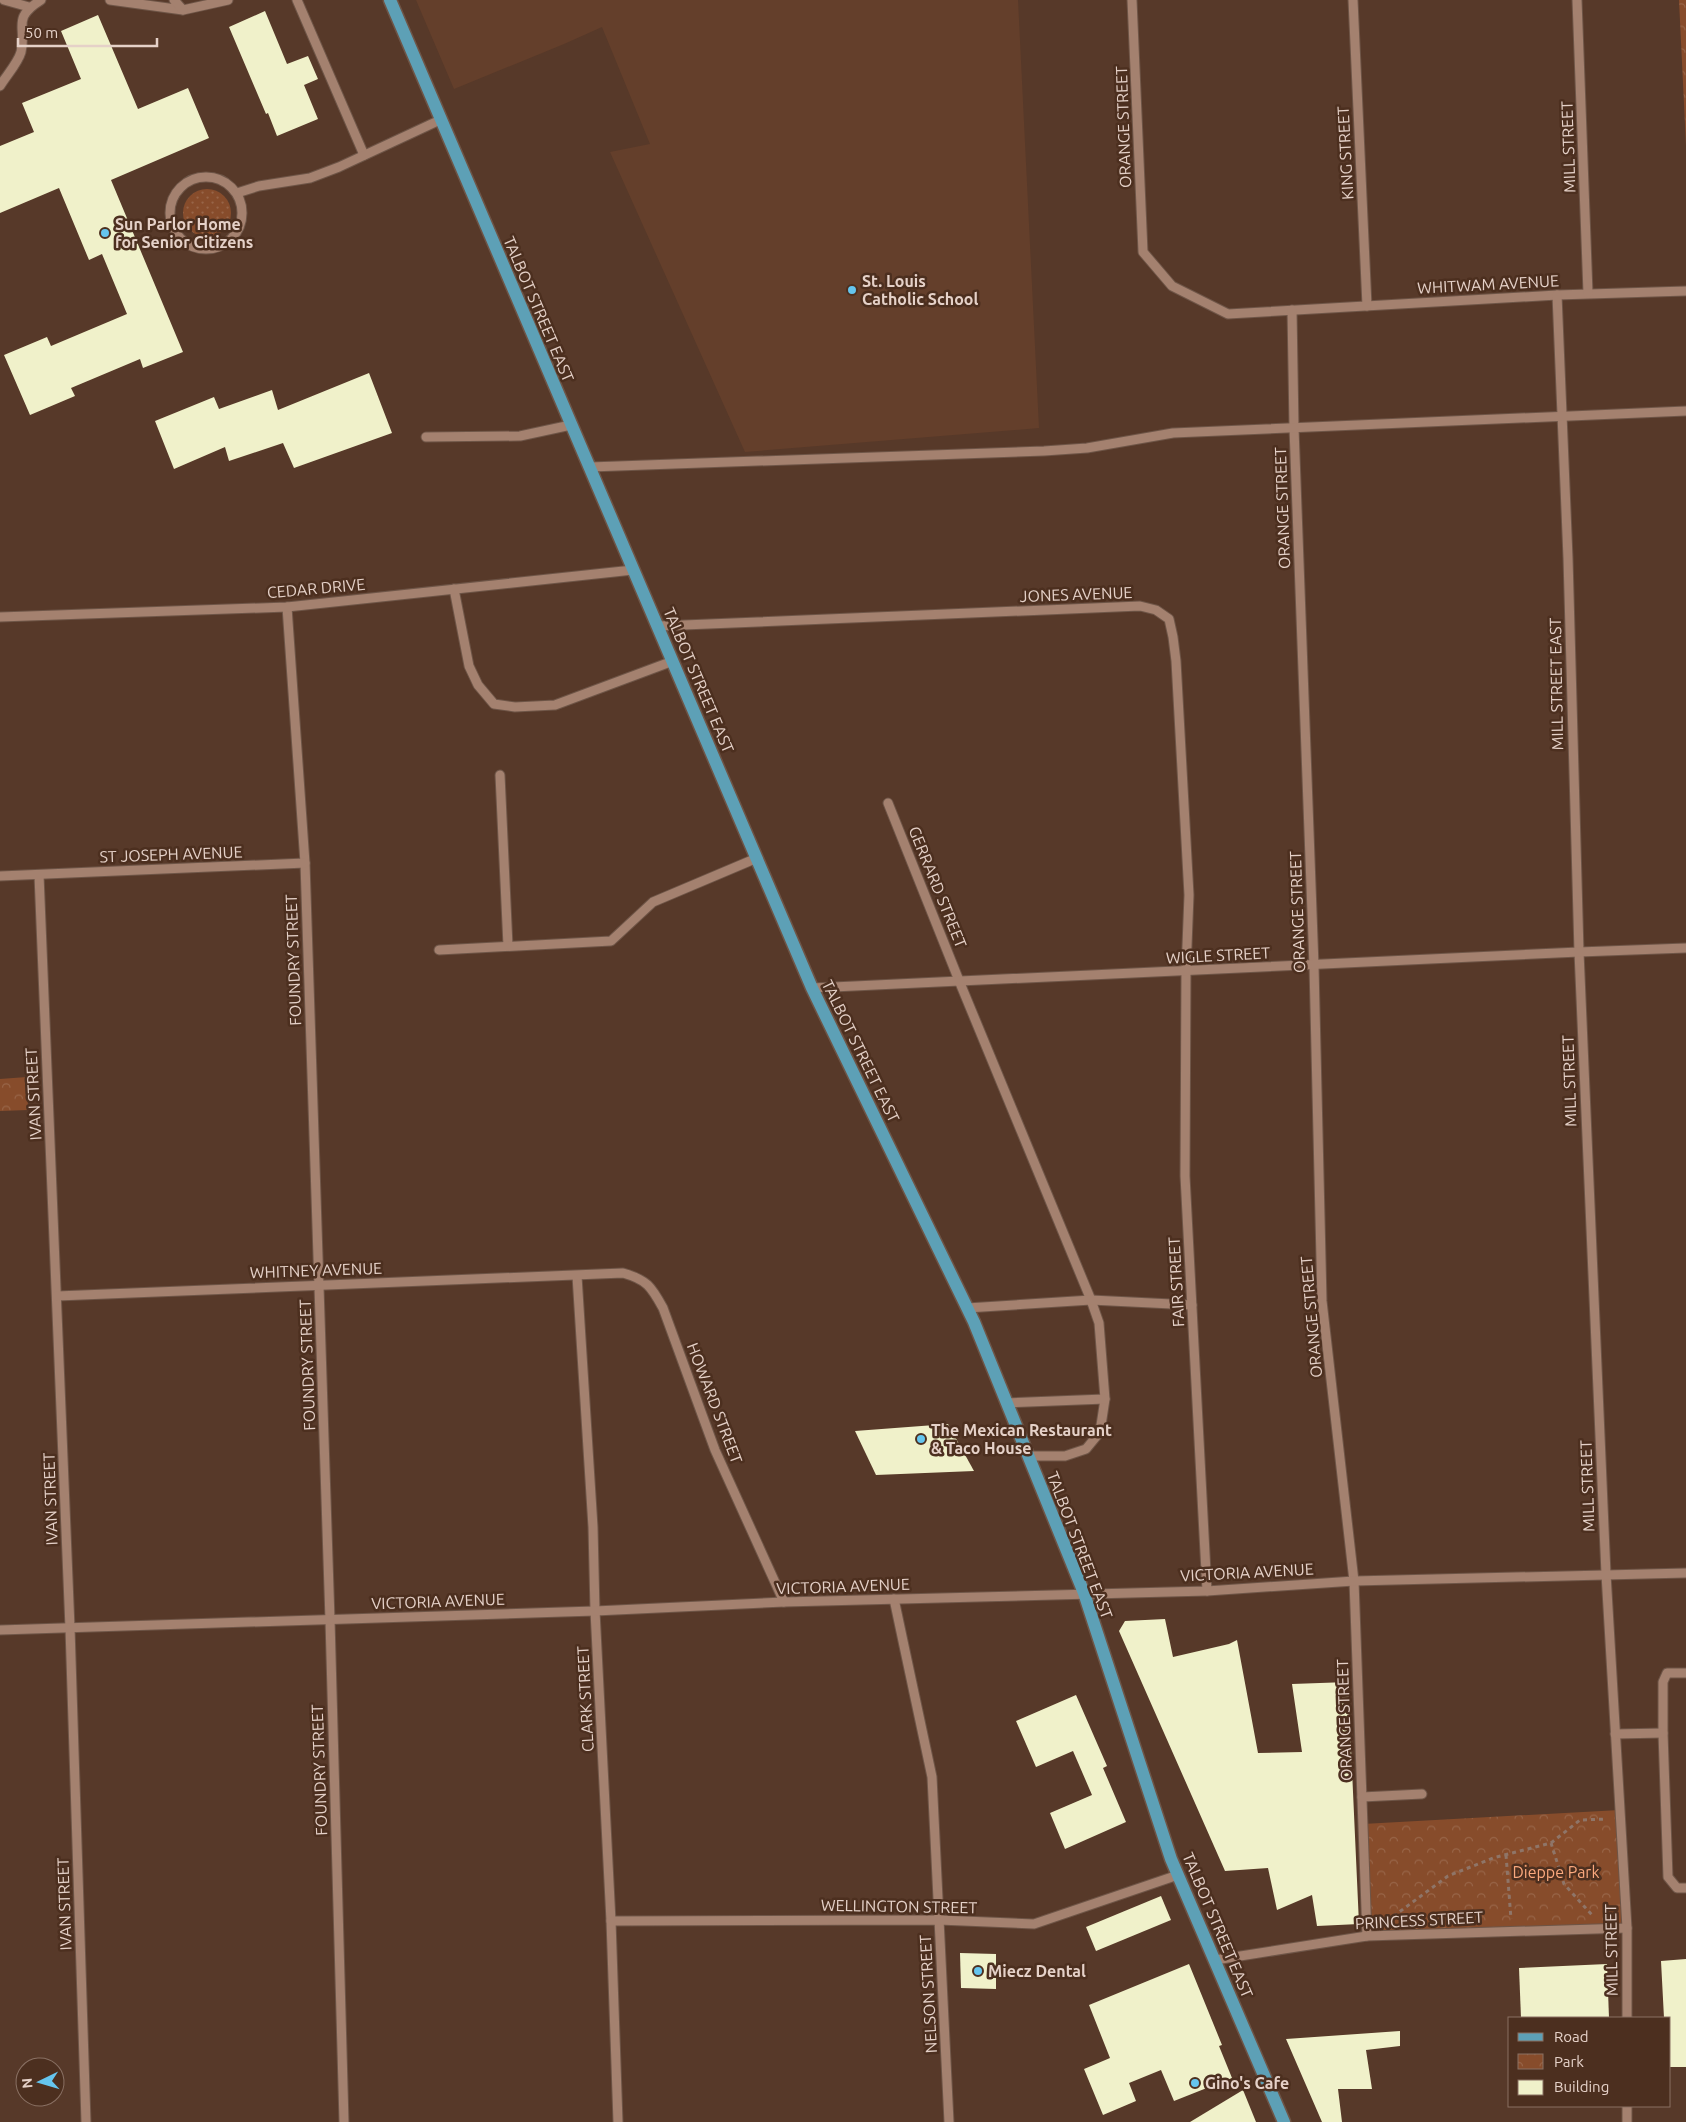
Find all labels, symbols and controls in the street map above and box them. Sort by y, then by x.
scale bar [18,15,156,47]
text: 50 m [25,24,58,41]
street label: ORANGE STREET [1112,66,1134,188]
street label: MILL STREET [1557,101,1579,193]
street label: KING STREET [1334,106,1356,200]
place label: Sun Parlor Home for Senior Citizens [115,215,253,251]
marker: Sun Parlor Home for Senior Citizens [99,227,111,239]
street label: TALBOT STREET EAST [500,234,578,385]
street label: WHITWAM AVENUE [1417,271,1559,297]
place label: St. Louis Catholic School [862,272,978,308]
marker: St. Louis Catholic School [846,284,858,296]
street label: ORANGE STREET [1271,447,1293,569]
street label: CEDAR DRIVE [266,575,366,601]
street label: JONES AVENUE [1019,583,1133,605]
street label: TALBOT STREET EAST [660,605,738,756]
street label: MILL STREET EAST [1546,617,1566,751]
street label: GERRARD STREET [905,824,971,950]
street label: ST JOSEPH AVENUE [99,843,243,865]
street label: ORANGE STREET [1286,851,1308,973]
street label: FOUNDRY STREET [282,894,304,1026]
street label: WIGLE STREET [1165,943,1271,967]
street label: TALBOT STREET EAST [819,977,903,1125]
street label: MILL STREET [1558,1035,1580,1127]
street label: IVAN STREET [22,1047,44,1141]
street label: FAIR STREET [1165,1236,1187,1327]
street label: ORANGE STREET [1297,1255,1325,1379]
street label: WHITNEY AVENUE [250,1259,382,1281]
street label: FOUNDRY STREET [296,1299,318,1431]
street label: HOWARD STREET [684,1340,746,1466]
place label: The Mexican Restaurant & Taco House [931,1421,1112,1457]
marker: The Mexican Restaurant & Taco House [915,1433,927,1445]
street label: MILL STREET [1576,1440,1598,1532]
street label: IVAN STREET [39,1452,61,1546]
street label: TALBOT STREET EAST [1044,1469,1116,1621]
street label: VICTORIA AVENUE [1180,1560,1314,1584]
street label: VICTORIA AVENUE [776,1575,910,1597]
street label: VICTORIA AVENUE [371,1590,505,1612]
street label: CLARK STREET [573,1645,597,1753]
street label: ORANGE STREET [1333,1659,1355,1781]
street label: FOUNDRY STREET [308,1704,330,1836]
street label: TALBOT STREET EAST [1179,1850,1257,2001]
street label: IVAN STREET [53,1857,75,1951]
park label: Dieppe Park [1512,1863,1600,1881]
street label: WELLINGTON STREET [821,1896,977,1916]
street label: MILL STREET [1601,1904,1621,1996]
street label: PRINCESS STREET [1354,1908,1484,1932]
street label: NELSON STREET [916,1934,940,2054]
place label: Miecz Dental [988,1962,1086,1980]
marker: Miecz Dental [972,1965,984,1977]
legend [1508,2017,1671,2107]
text: Road [1554,2028,1589,2045]
text: Park [1554,2053,1584,2070]
north arrow [15,2057,65,2107]
place label: Gino's Cafe [1205,2074,1289,2092]
text: N [19,2077,35,2089]
marker: Gino's Cafe [1189,2077,1201,2089]
text: Building [1554,2078,1609,2095]

